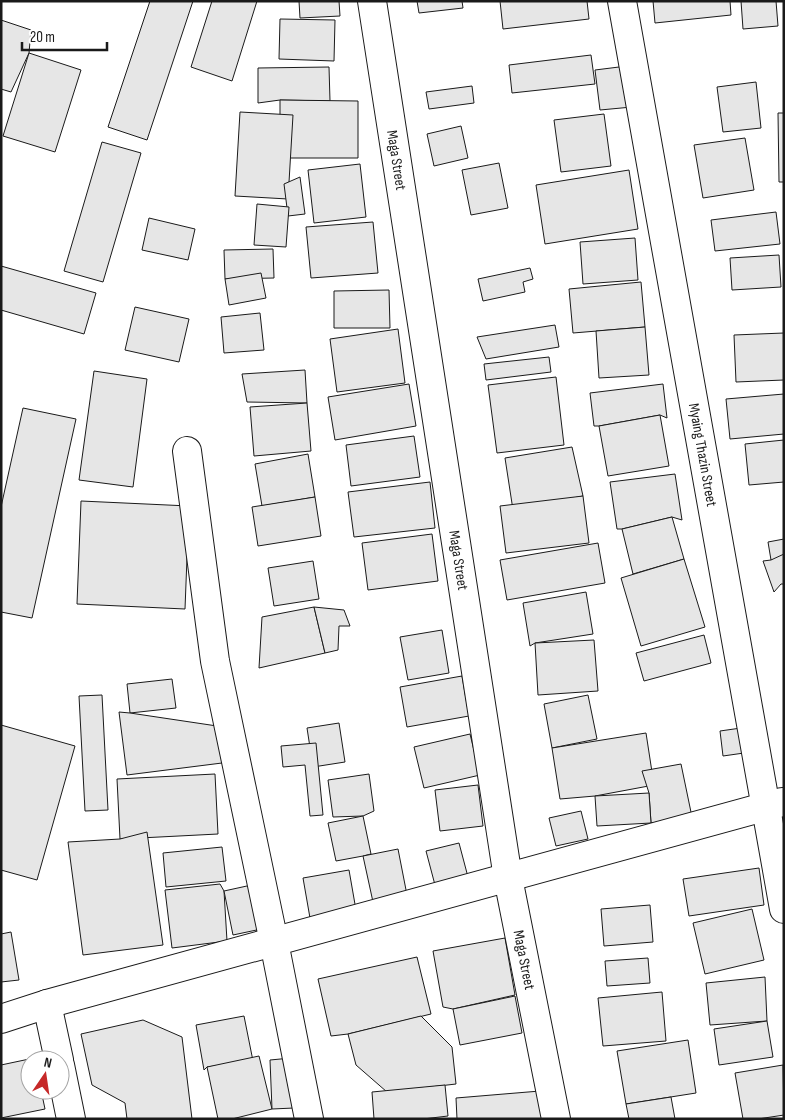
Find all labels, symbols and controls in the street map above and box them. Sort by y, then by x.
scale bar [22,20,108,52]
text: 20 m [30,28,55,47]
street label: Maga Street [383,129,411,192]
street label: Myaing Thazin Street [684,402,722,508]
street label: Maga Street [445,529,473,592]
street label: Maga Street [509,928,540,992]
north arrow [20,1050,70,1100]
text: N [42,1054,53,1072]

